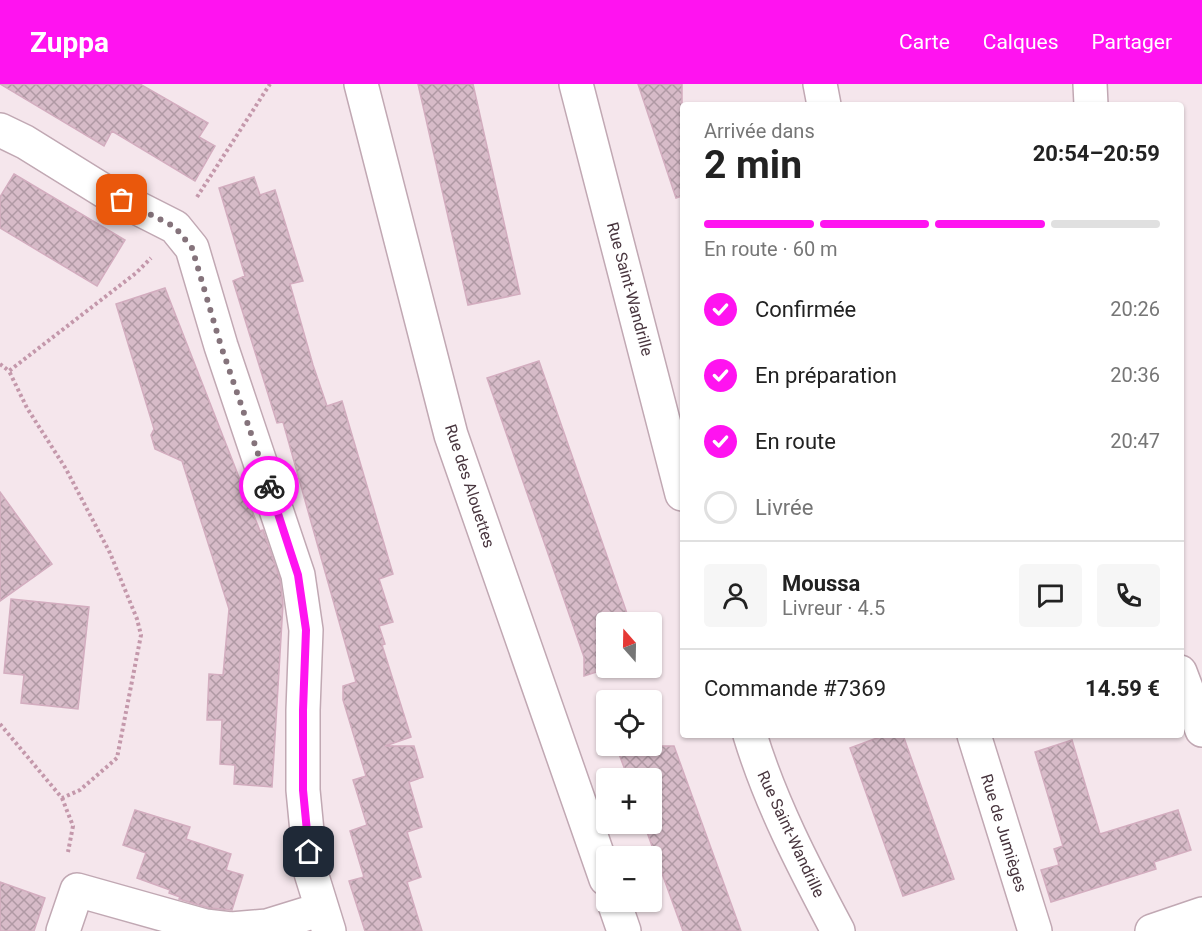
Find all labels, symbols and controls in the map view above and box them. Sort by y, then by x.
text: Zuppa [30,26,109,59]
text: Carte [899,30,950,54]
text: Calques [983,30,1058,54]
text: Partager [1091,30,1172,54]
text: Arrivée dans [704,119,815,143]
text: 20:54–20:59 [1033,141,1160,166]
text: 2 min [704,142,802,188]
pin [96,174,147,225]
icon: bag [105,183,138,216]
street label: Rue Saint-Wandrille [603,220,657,358]
text: En route · 60 m [704,237,838,261]
icon: check [704,293,737,326]
text: Confirmée [755,297,856,322]
text: 20:26 [1110,297,1160,321]
icon: check [704,359,737,392]
text: En préparation [755,363,897,388]
text: 20:36 [1110,363,1160,387]
street label: Rue des Alouettes [441,422,499,550]
icon: check [704,425,737,458]
text: En route [755,429,836,454]
text: 20:47 [1110,429,1160,453]
courier [239,456,299,516]
icon: bike [253,470,286,503]
text: Livrée [755,495,813,520]
button: person [704,564,767,627]
button: chat [1019,564,1082,627]
button: phone [1097,564,1160,627]
text: Moussa [782,571,860,596]
text: Livreur · 4.5 [782,596,885,620]
north arrow [596,612,662,678]
map controls [596,612,662,912]
text: Commande #7369 [704,676,886,701]
text: 14.59 € [1085,676,1160,701]
button: locate [596,690,662,756]
button: + [596,768,662,834]
street label: Rue Saint-Wandrille [753,768,829,900]
street label: Rue de Jumièges [977,772,1031,894]
pin [283,826,334,877]
icon: home [292,835,325,868]
button: − [596,846,662,912]

